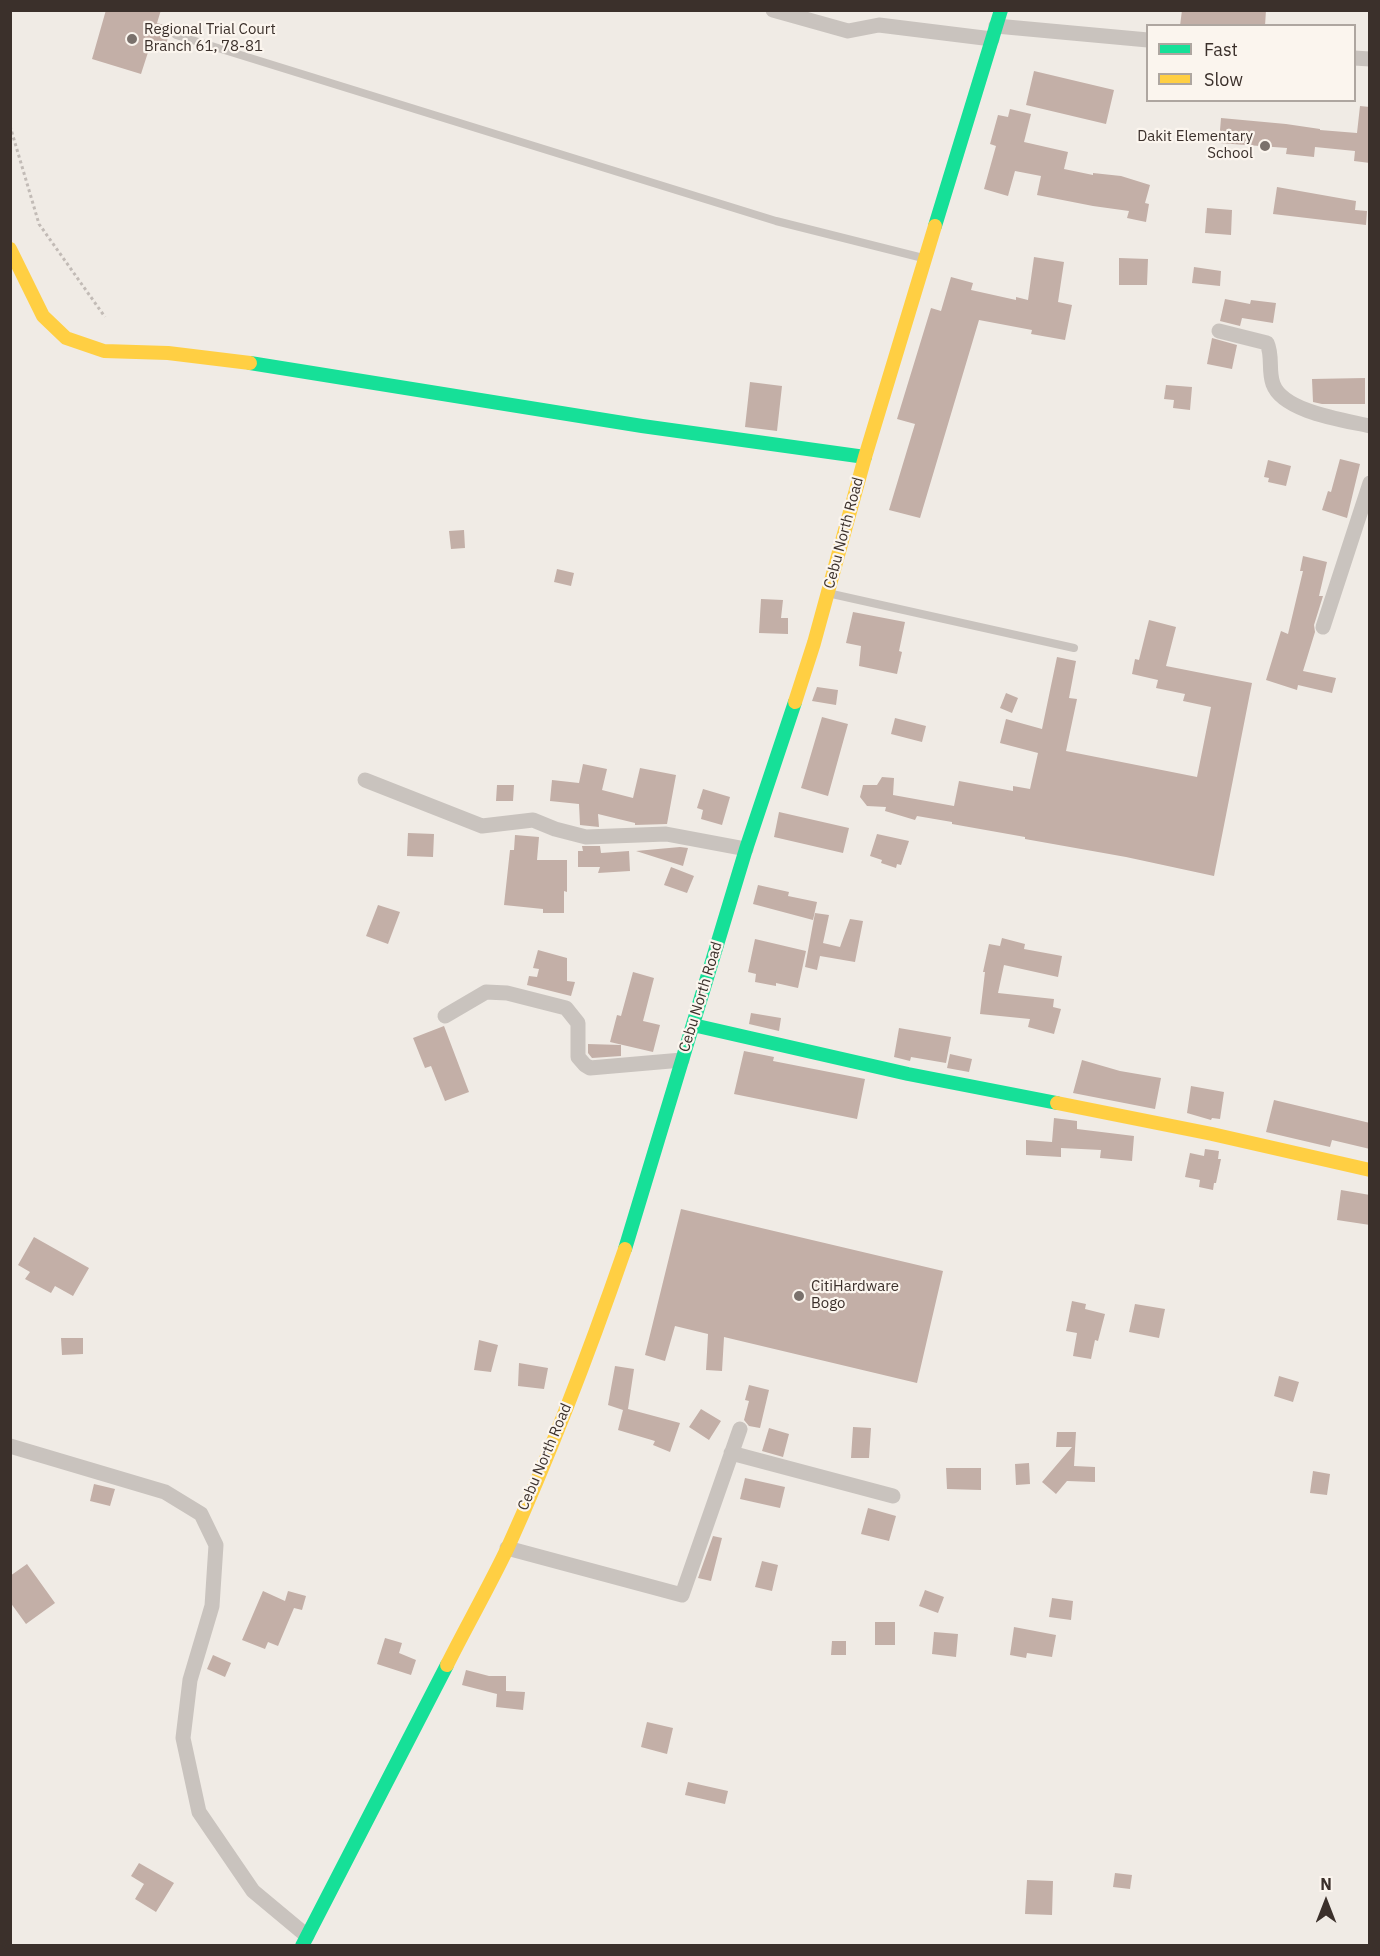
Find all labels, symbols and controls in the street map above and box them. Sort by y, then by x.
place label: Regional Trial Court Branch 61, 78-81 [144,21,276,56]
legend [1146,24,1356,102]
marker: Regional Trial Court Branch 61, 78-81 [125,32,139,46]
text: Fast [1204,38,1238,61]
text: Slow [1204,68,1243,91]
place label: Dakit Elementary School [1137,128,1253,163]
marker: Dakit Elementary School [1258,139,1272,153]
street label: Cebu North Road [820,475,868,591]
street label: Cebu North Road [676,940,726,1054]
place label: CitiHardware Bogo [811,1278,899,1313]
marker: CitiHardware Bogo [792,1289,806,1303]
street label: Cebu North Road [514,1401,576,1513]
north arrow [1296,1872,1356,1932]
text: N [1320,1874,1332,1894]

